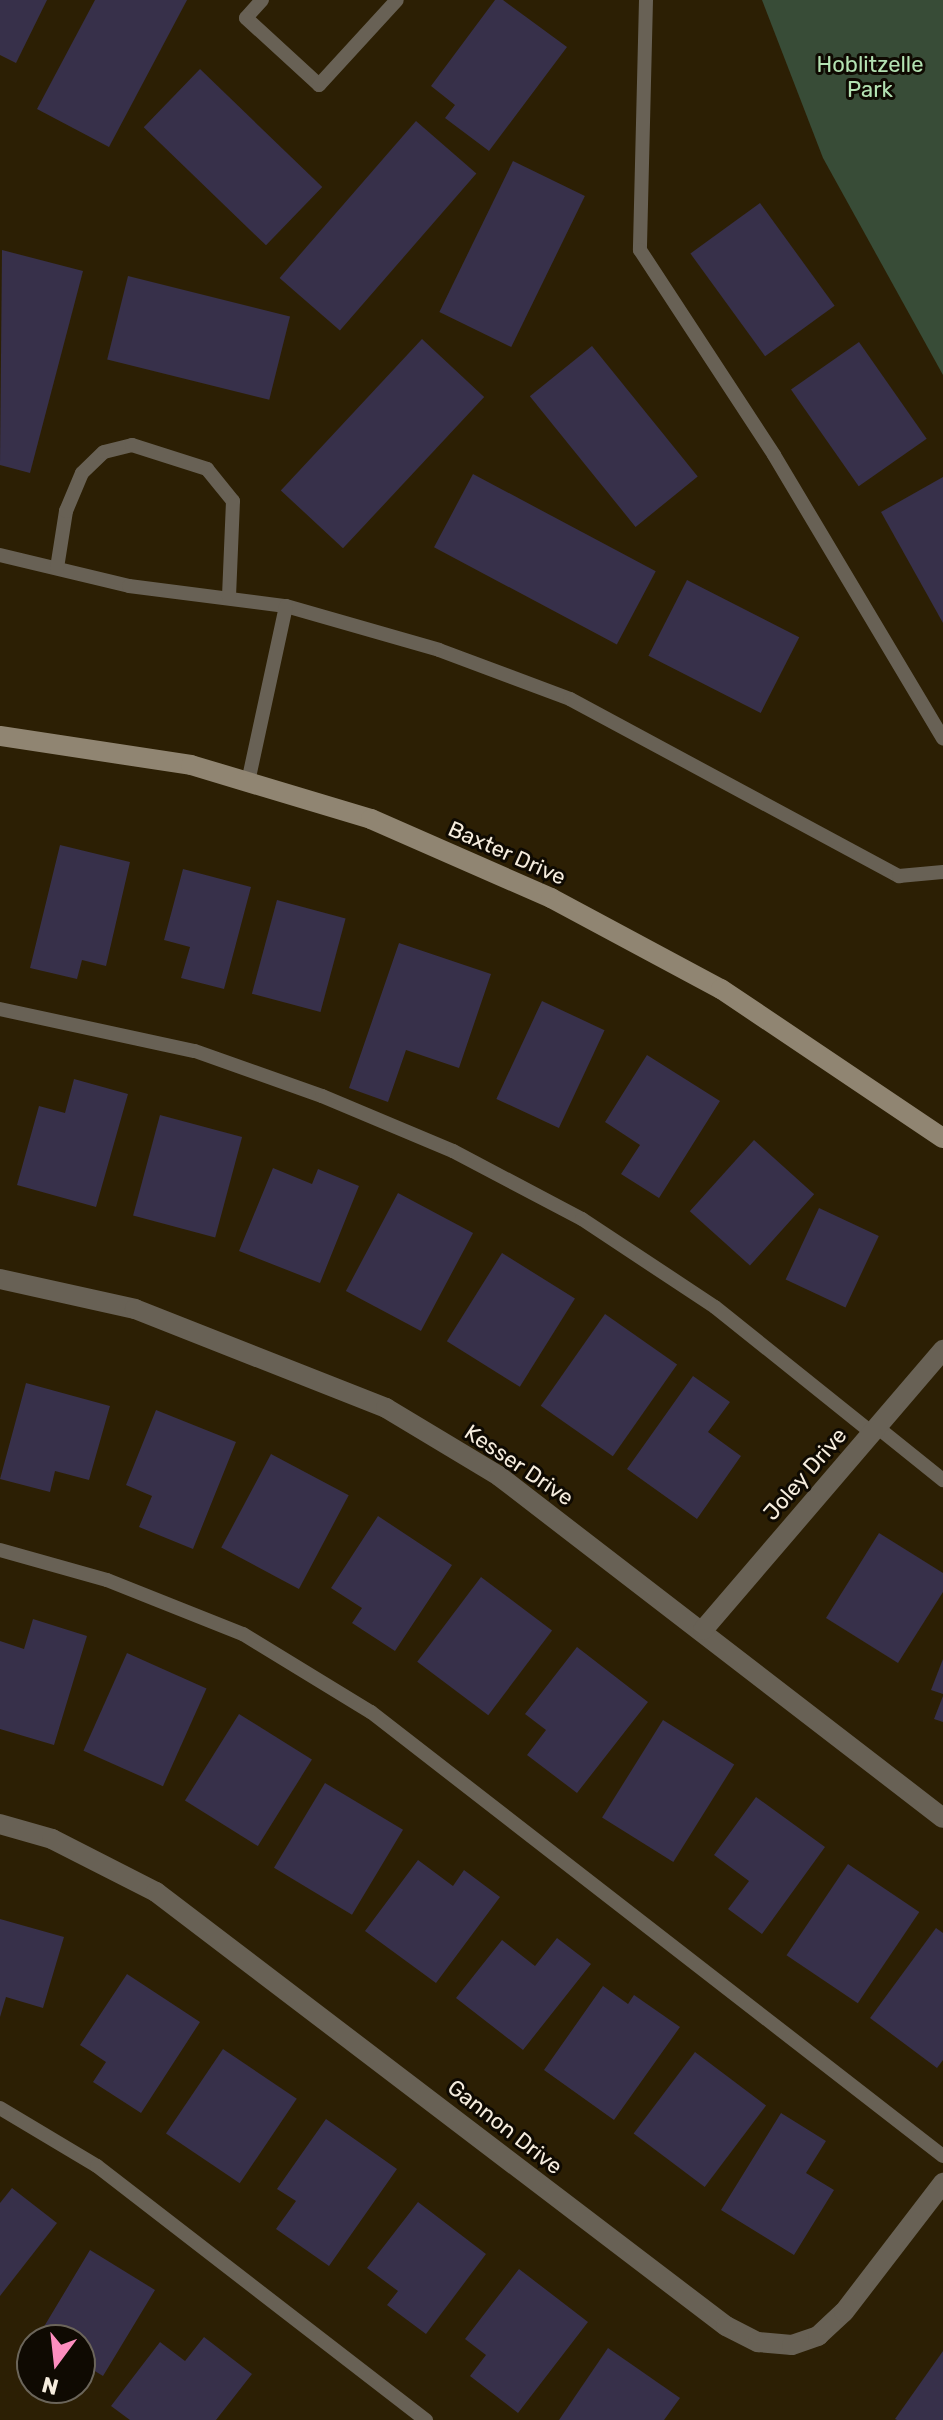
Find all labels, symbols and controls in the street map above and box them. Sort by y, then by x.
park label: Hoblitzelle Park [816,51,924,102]
street label: Baxter Drive [444,815,570,891]
street label: Kesser Drive [459,1419,579,1511]
street label: Joley Drive [758,1422,852,1526]
street label: Gannon Drive [442,2074,568,2180]
north arrow [16,2324,96,2404]
text: N [39,2371,61,2401]

